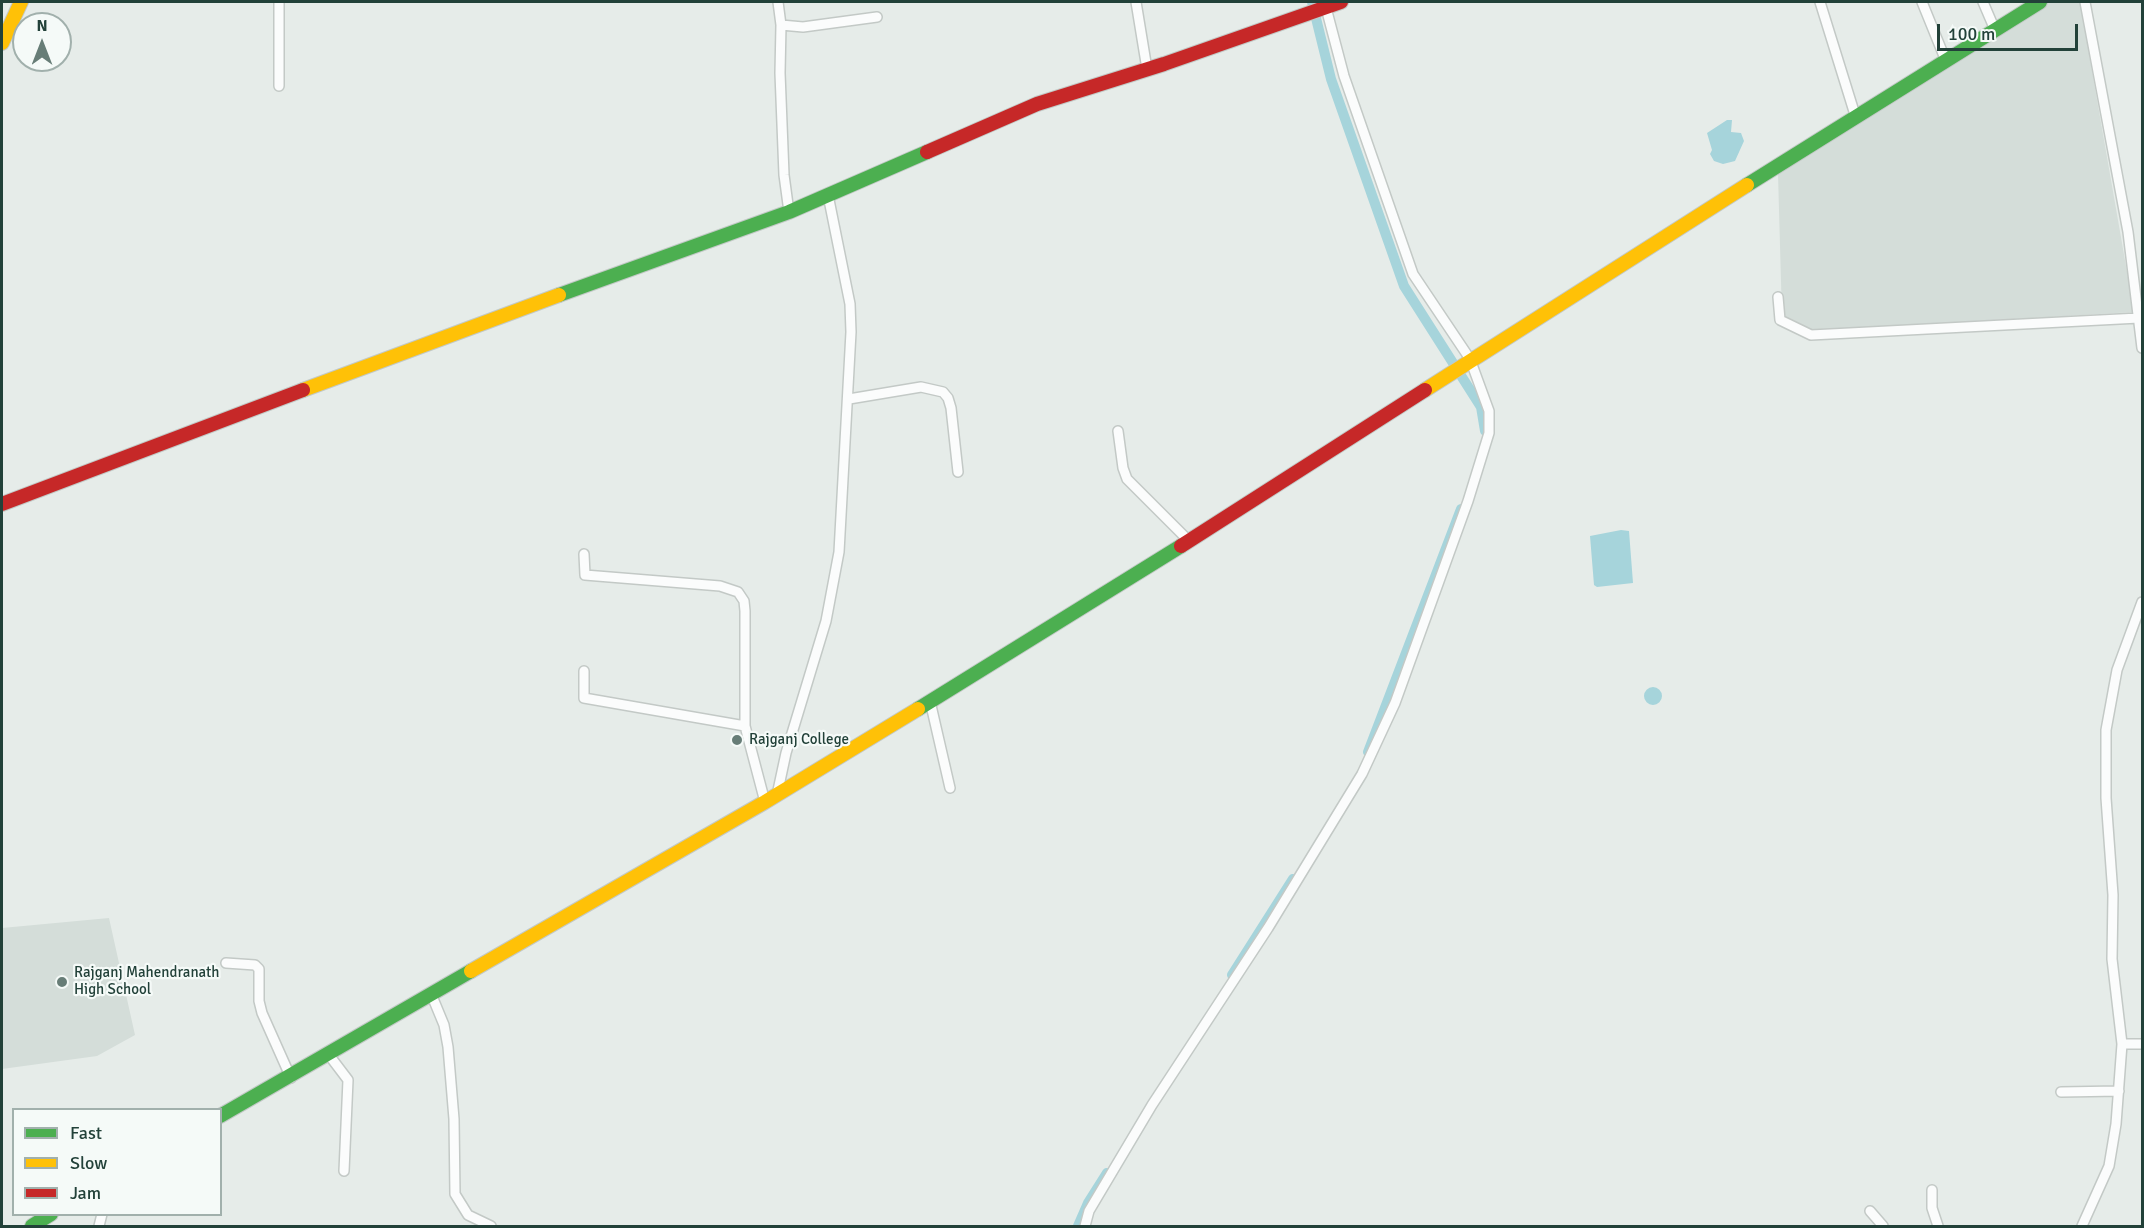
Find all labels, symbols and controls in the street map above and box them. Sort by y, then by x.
north arrow [12,12,72,72]
scale bar [1940,12,2081,50]
text: N [36,16,48,36]
text: 100 m [1948,23,1995,45]
place label: Rajganj College [749,731,849,749]
marker: Rajganj College [730,733,744,747]
place label: Rajganj Mahendranath High School [74,964,219,999]
marker: Rajganj Mahendranath High School [55,975,69,989]
legend [12,1108,222,1216]
text: Fast [70,1122,102,1144]
text: Slow [70,1152,107,1174]
text: Jam [70,1182,101,1204]

